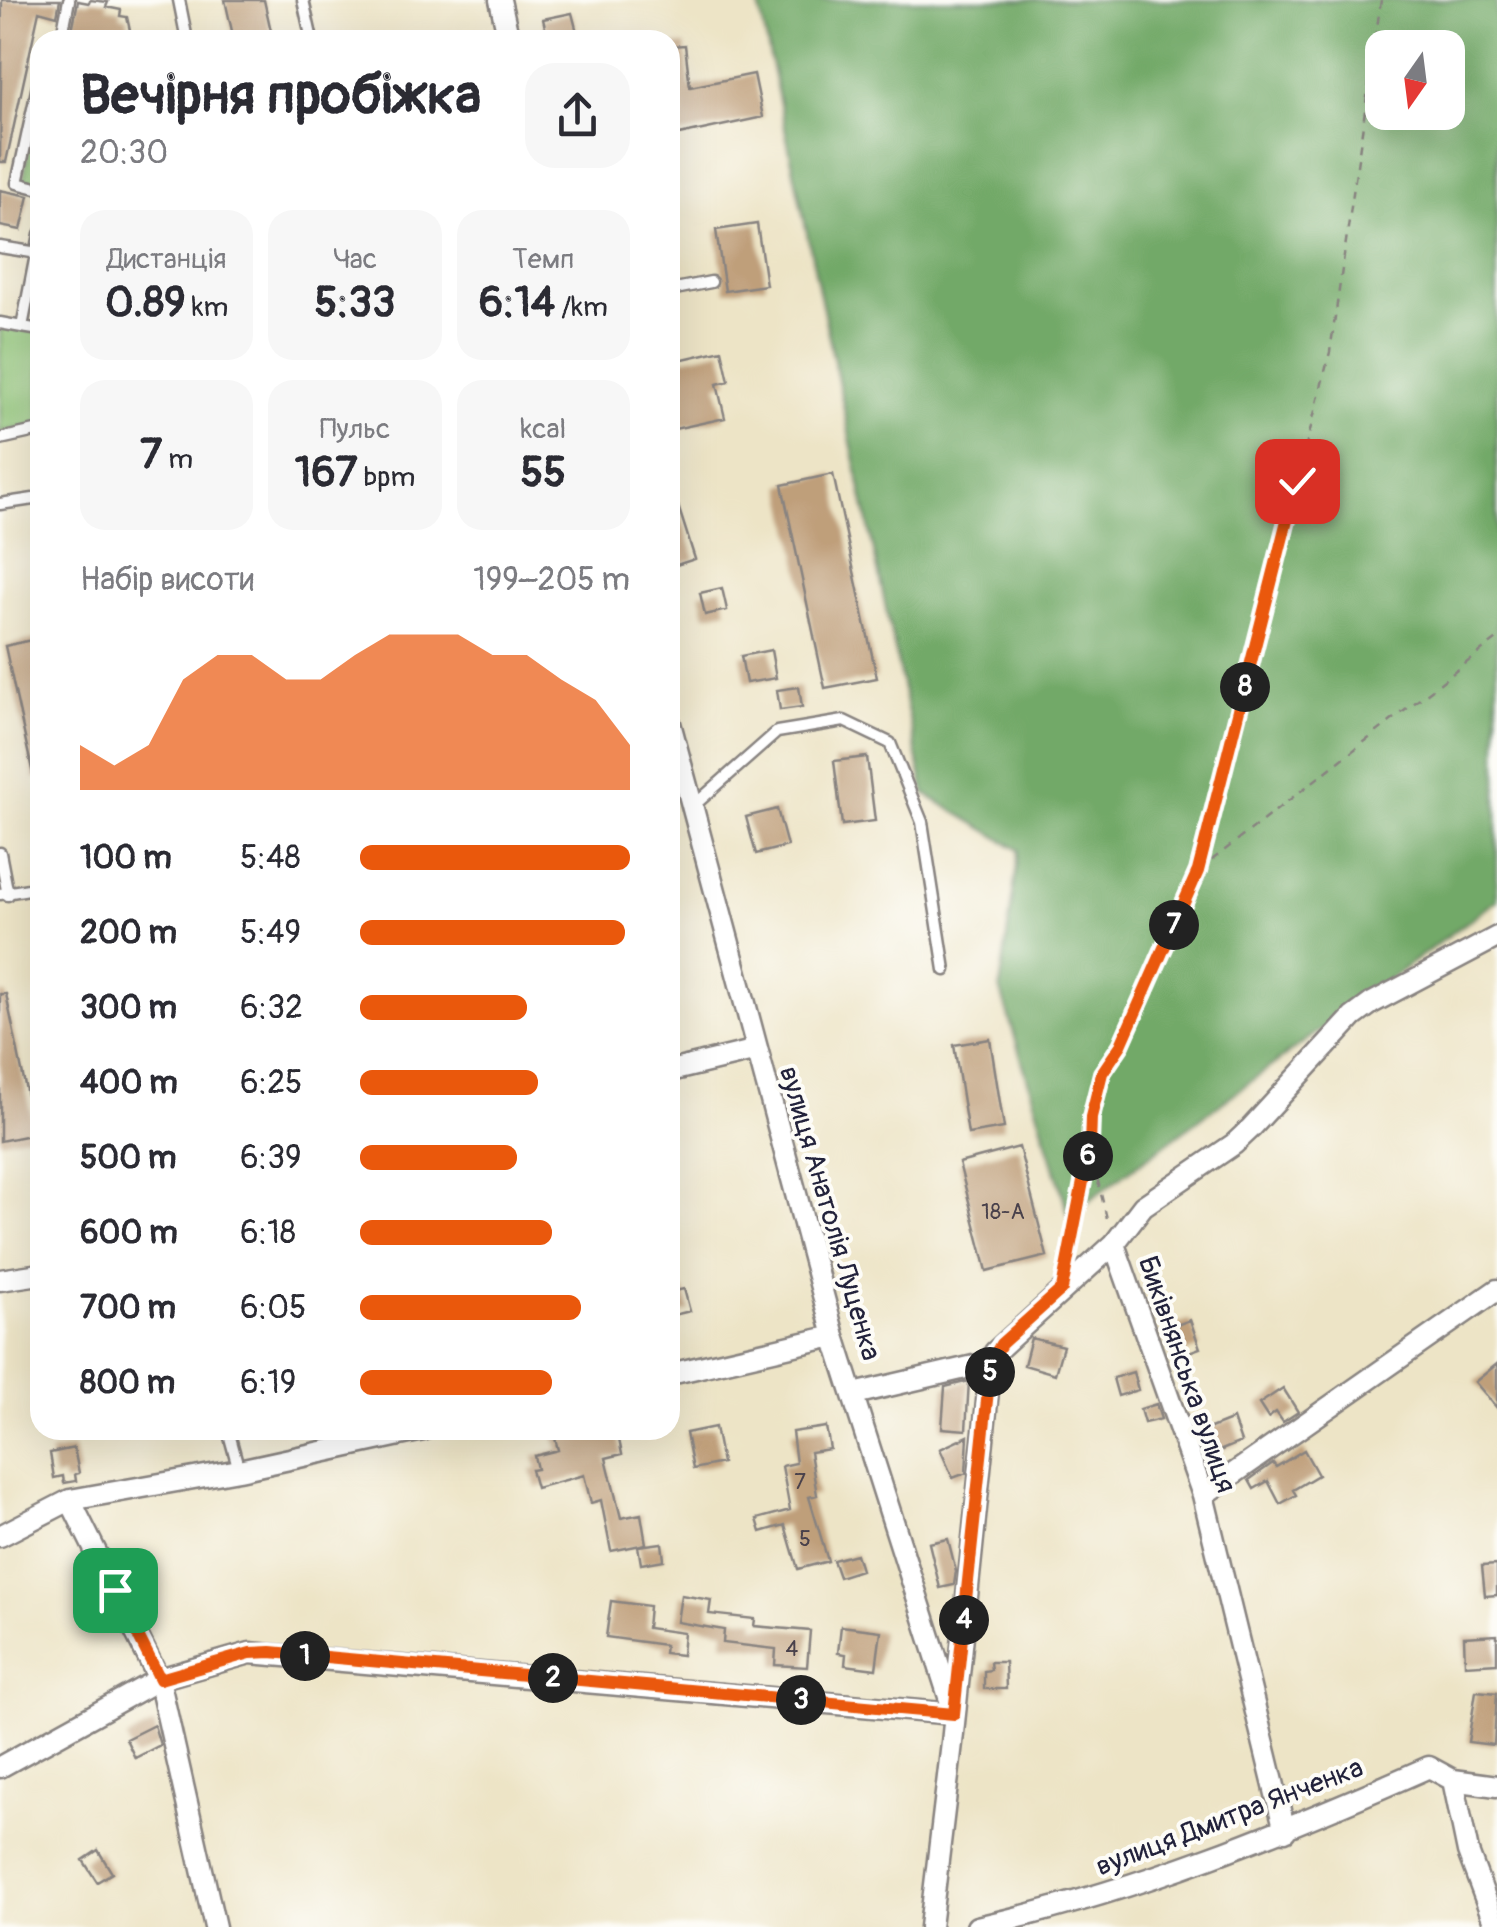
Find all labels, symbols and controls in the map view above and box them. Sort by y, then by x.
north arrow [1365,30,1465,130]
map controls [1365,30,1465,130]
text: Вечірня пробіжка [80,61,481,130]
button: share [525,63,630,168]
text: 20:30 [80,133,168,173]
text: Дистанція [107,242,226,277]
text: Час [333,242,377,277]
text: Темп [512,242,574,277]
text: 0.89 [105,277,186,329]
text: 5:33 [315,277,395,329]
text: 6:14 [479,277,555,329]
text: km [186,290,228,325]
text: /km [555,290,608,325]
text: Пульс [320,412,390,447]
text: kcal [521,412,566,447]
text: 7 [140,429,162,481]
pin [1255,439,1340,524]
text: m [162,442,193,477]
text: 167 [295,447,357,499]
text: 55 [521,447,566,499]
icon: check [1270,454,1325,509]
text: bpm [357,460,415,495]
text: Набір висоти [80,560,254,600]
text: 199–205 m [473,560,630,600]
pin: 8 [1220,662,1270,712]
text: 8 [1238,669,1252,704]
text: 100 m [80,838,172,878]
text: 5:48 [240,838,301,878]
pin: 7 [1149,900,1199,950]
text: 7 [1167,907,1181,942]
text: 200 m [80,913,177,953]
text: 5:49 [240,913,301,953]
text: 300 m [80,988,177,1028]
text: 6:32 [240,988,303,1028]
street label: вулиця Анатолія Луценка [771,1062,888,1365]
text: 400 m [80,1063,178,1103]
text: 6:25 [240,1063,302,1103]
pin: 6 [1063,1131,1113,1181]
text: 500 m [80,1138,176,1178]
text: 6:39 [240,1138,302,1178]
text: 6 [1080,1138,1096,1173]
house number: 18-А [981,1198,1025,1226]
text: 600 m [80,1213,178,1253]
text: 6:18 [240,1213,296,1253]
street label: Биківнянська вулиця [1130,1252,1243,1497]
text: 700 m [80,1288,176,1328]
text: 6:05 [240,1288,306,1328]
pin: 5 [965,1347,1015,1397]
text: 5 [982,1354,998,1389]
text: 800 m [80,1363,175,1403]
text: 6:19 [240,1363,296,1403]
house number: 7 [794,1468,806,1496]
house number: 5 [799,1525,811,1553]
pin [73,1548,158,1633]
icon: arrive [88,1563,143,1618]
pin: 4 [939,1595,989,1645]
text: 4 [956,1602,972,1637]
pin: 1 [280,1631,330,1681]
house number: 4 [786,1635,799,1663]
text: 1 [300,1638,310,1673]
pin: 2 [528,1653,578,1703]
text: 2 [545,1660,561,1695]
pin: 3 [776,1675,826,1725]
text: 3 [793,1682,809,1717]
street label: вулиця Дмитра Янченка [1091,1750,1368,1885]

